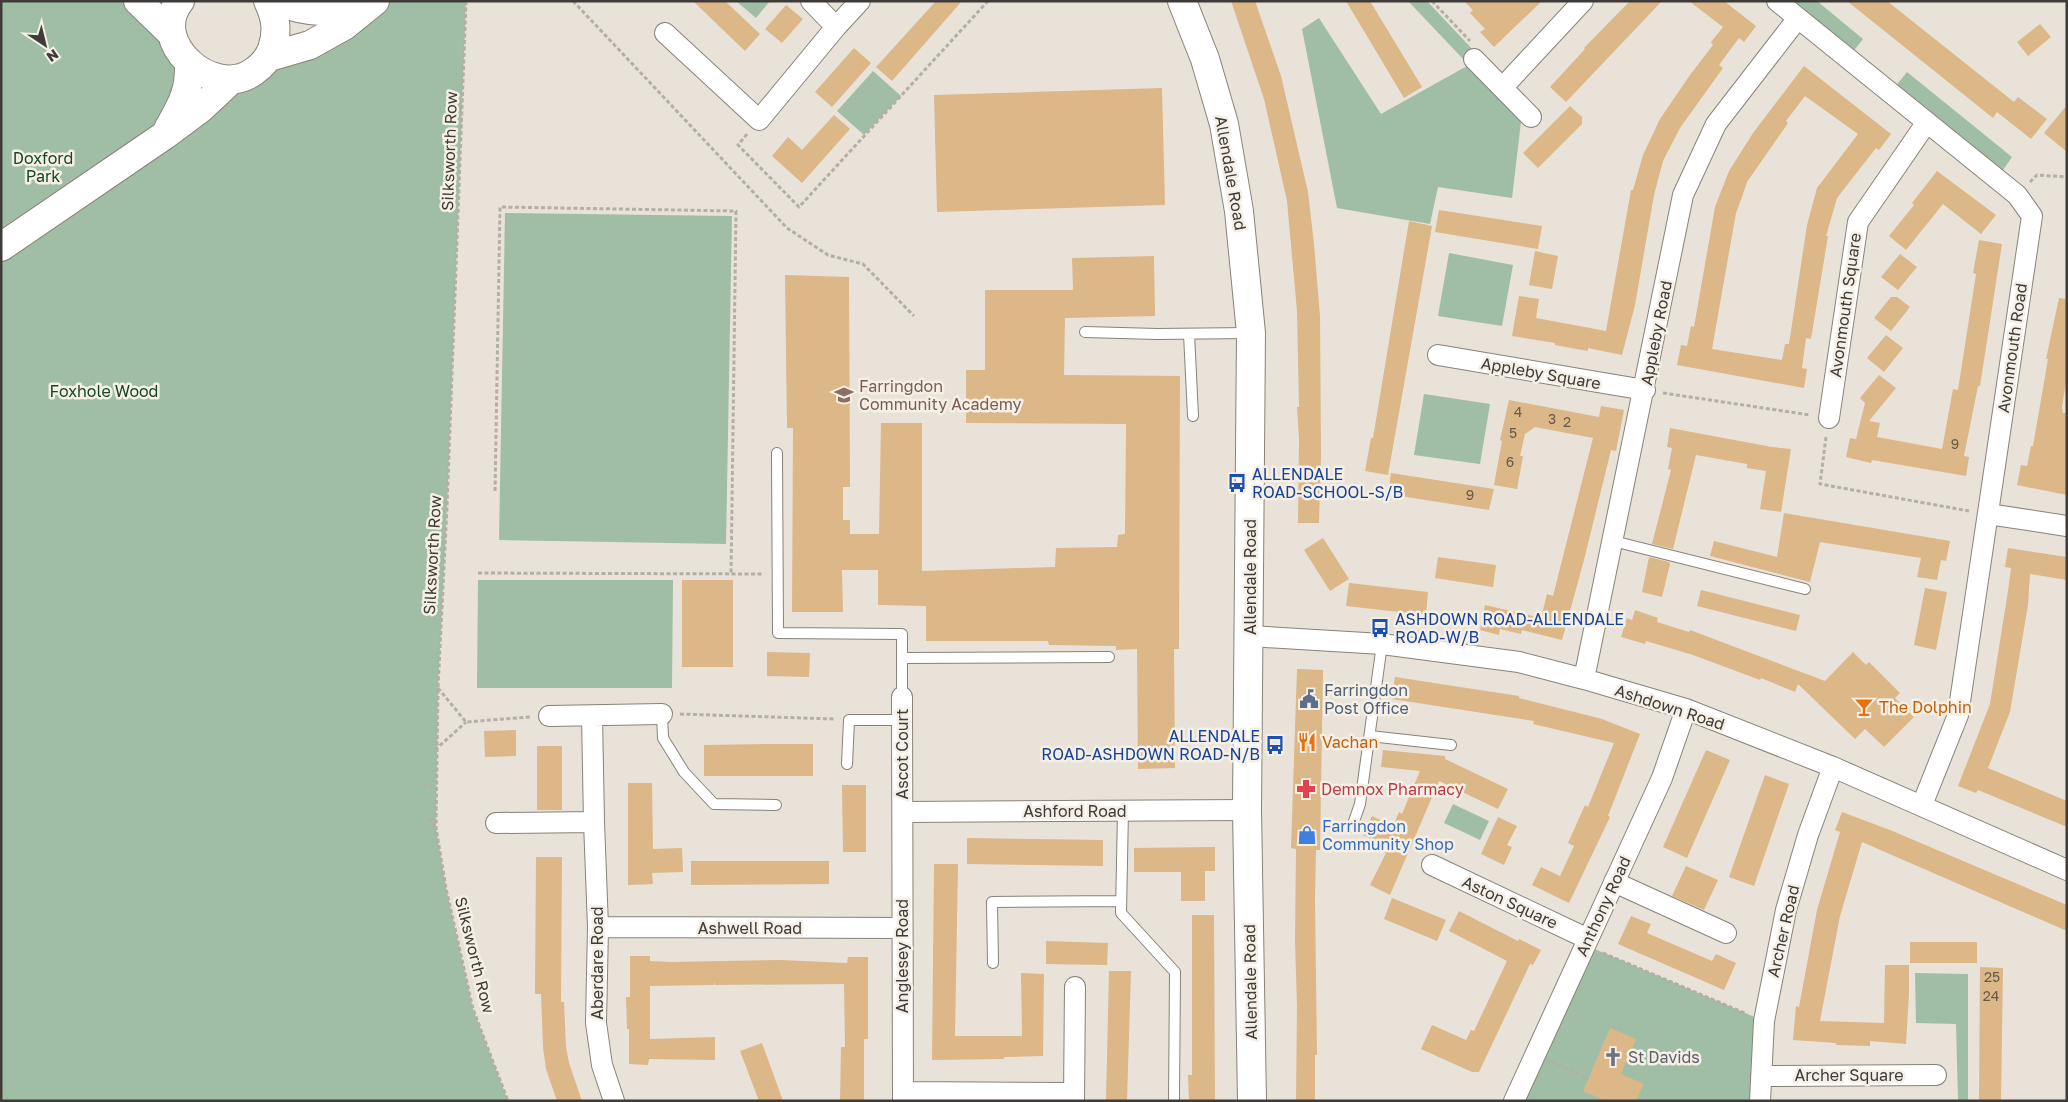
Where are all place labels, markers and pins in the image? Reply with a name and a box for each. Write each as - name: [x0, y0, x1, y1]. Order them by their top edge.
- place label: Farringdon Community Academy: [859, 376, 1022, 414]
- school or university icon: Farringdon Community Academy: [833, 384, 855, 406]
- place label: ALLENDALE ROAD-SCHOOL-S/B: [1252, 464, 1403, 502]
- bus stop icon: ALLENDALE ROAD-SCHOOL-S/B: [1226, 472, 1248, 494]
- place label: ASHDOWN ROAD-ALLENDALE ROAD-W/B: [1395, 609, 1624, 647]
- bus stop icon: ASHDOWN ROAD-ALLENDALE ROAD-W/B: [1369, 617, 1391, 639]
- place label: Farringdon Post Office: [1324, 680, 1409, 718]
- public building icon: Farringdon Post Office: [1298, 688, 1320, 710]
- bar icon: The Dolphin: [1853, 696, 1875, 718]
- place label: The Dolphin: [1879, 697, 1972, 717]
- place label: ALLENDALE ROAD-ASHDOWN ROAD-N/B: [1041, 726, 1260, 764]
- restaurant icon: Vachan: [1296, 731, 1318, 753]
- place label: Vachan: [1322, 732, 1378, 752]
- bus stop icon: ALLENDALE ROAD-ASHDOWN ROAD-N/B: [1264, 734, 1286, 756]
- pharmacy icon: Demnox Pharmacy: [1295, 778, 1317, 800]
- place label: Demnox Pharmacy: [1321, 779, 1464, 799]
- place label: Farringdon Community Shop: [1322, 816, 1454, 854]
- shop icon: Farringdon Community Shop: [1296, 824, 1318, 846]
- church icon: St Davids: [1602, 1046, 1624, 1068]
- place label: St Davids: [1628, 1047, 1700, 1067]

